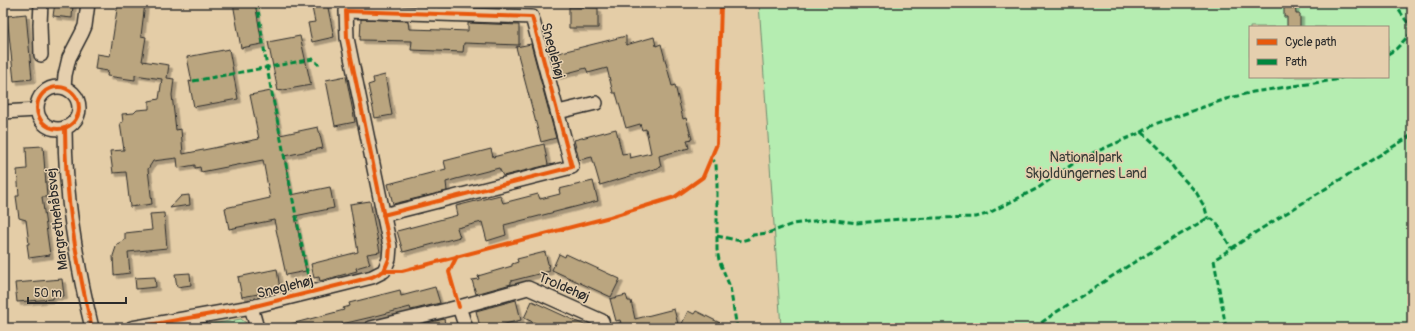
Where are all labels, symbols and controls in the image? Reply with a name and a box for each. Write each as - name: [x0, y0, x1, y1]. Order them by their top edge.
- street label: Sneglehøj: [537, 21, 569, 81]
- legend: [1249, 26, 1389, 78]
- text: Cycle path: [1285, 35, 1337, 50]
- text: Path: [1285, 55, 1307, 70]
- park label: Nationalpark Skjoldungernes Land: [1025, 149, 1147, 182]
- street label: Margrethehåbsvej: [42, 167, 72, 271]
- street label: Troldehøj: [536, 269, 592, 305]
- street label: Sneglehøj: [255, 272, 315, 302]
- scale bar: [28, 279, 126, 305]
- text: 50 m: [34, 286, 62, 301]

